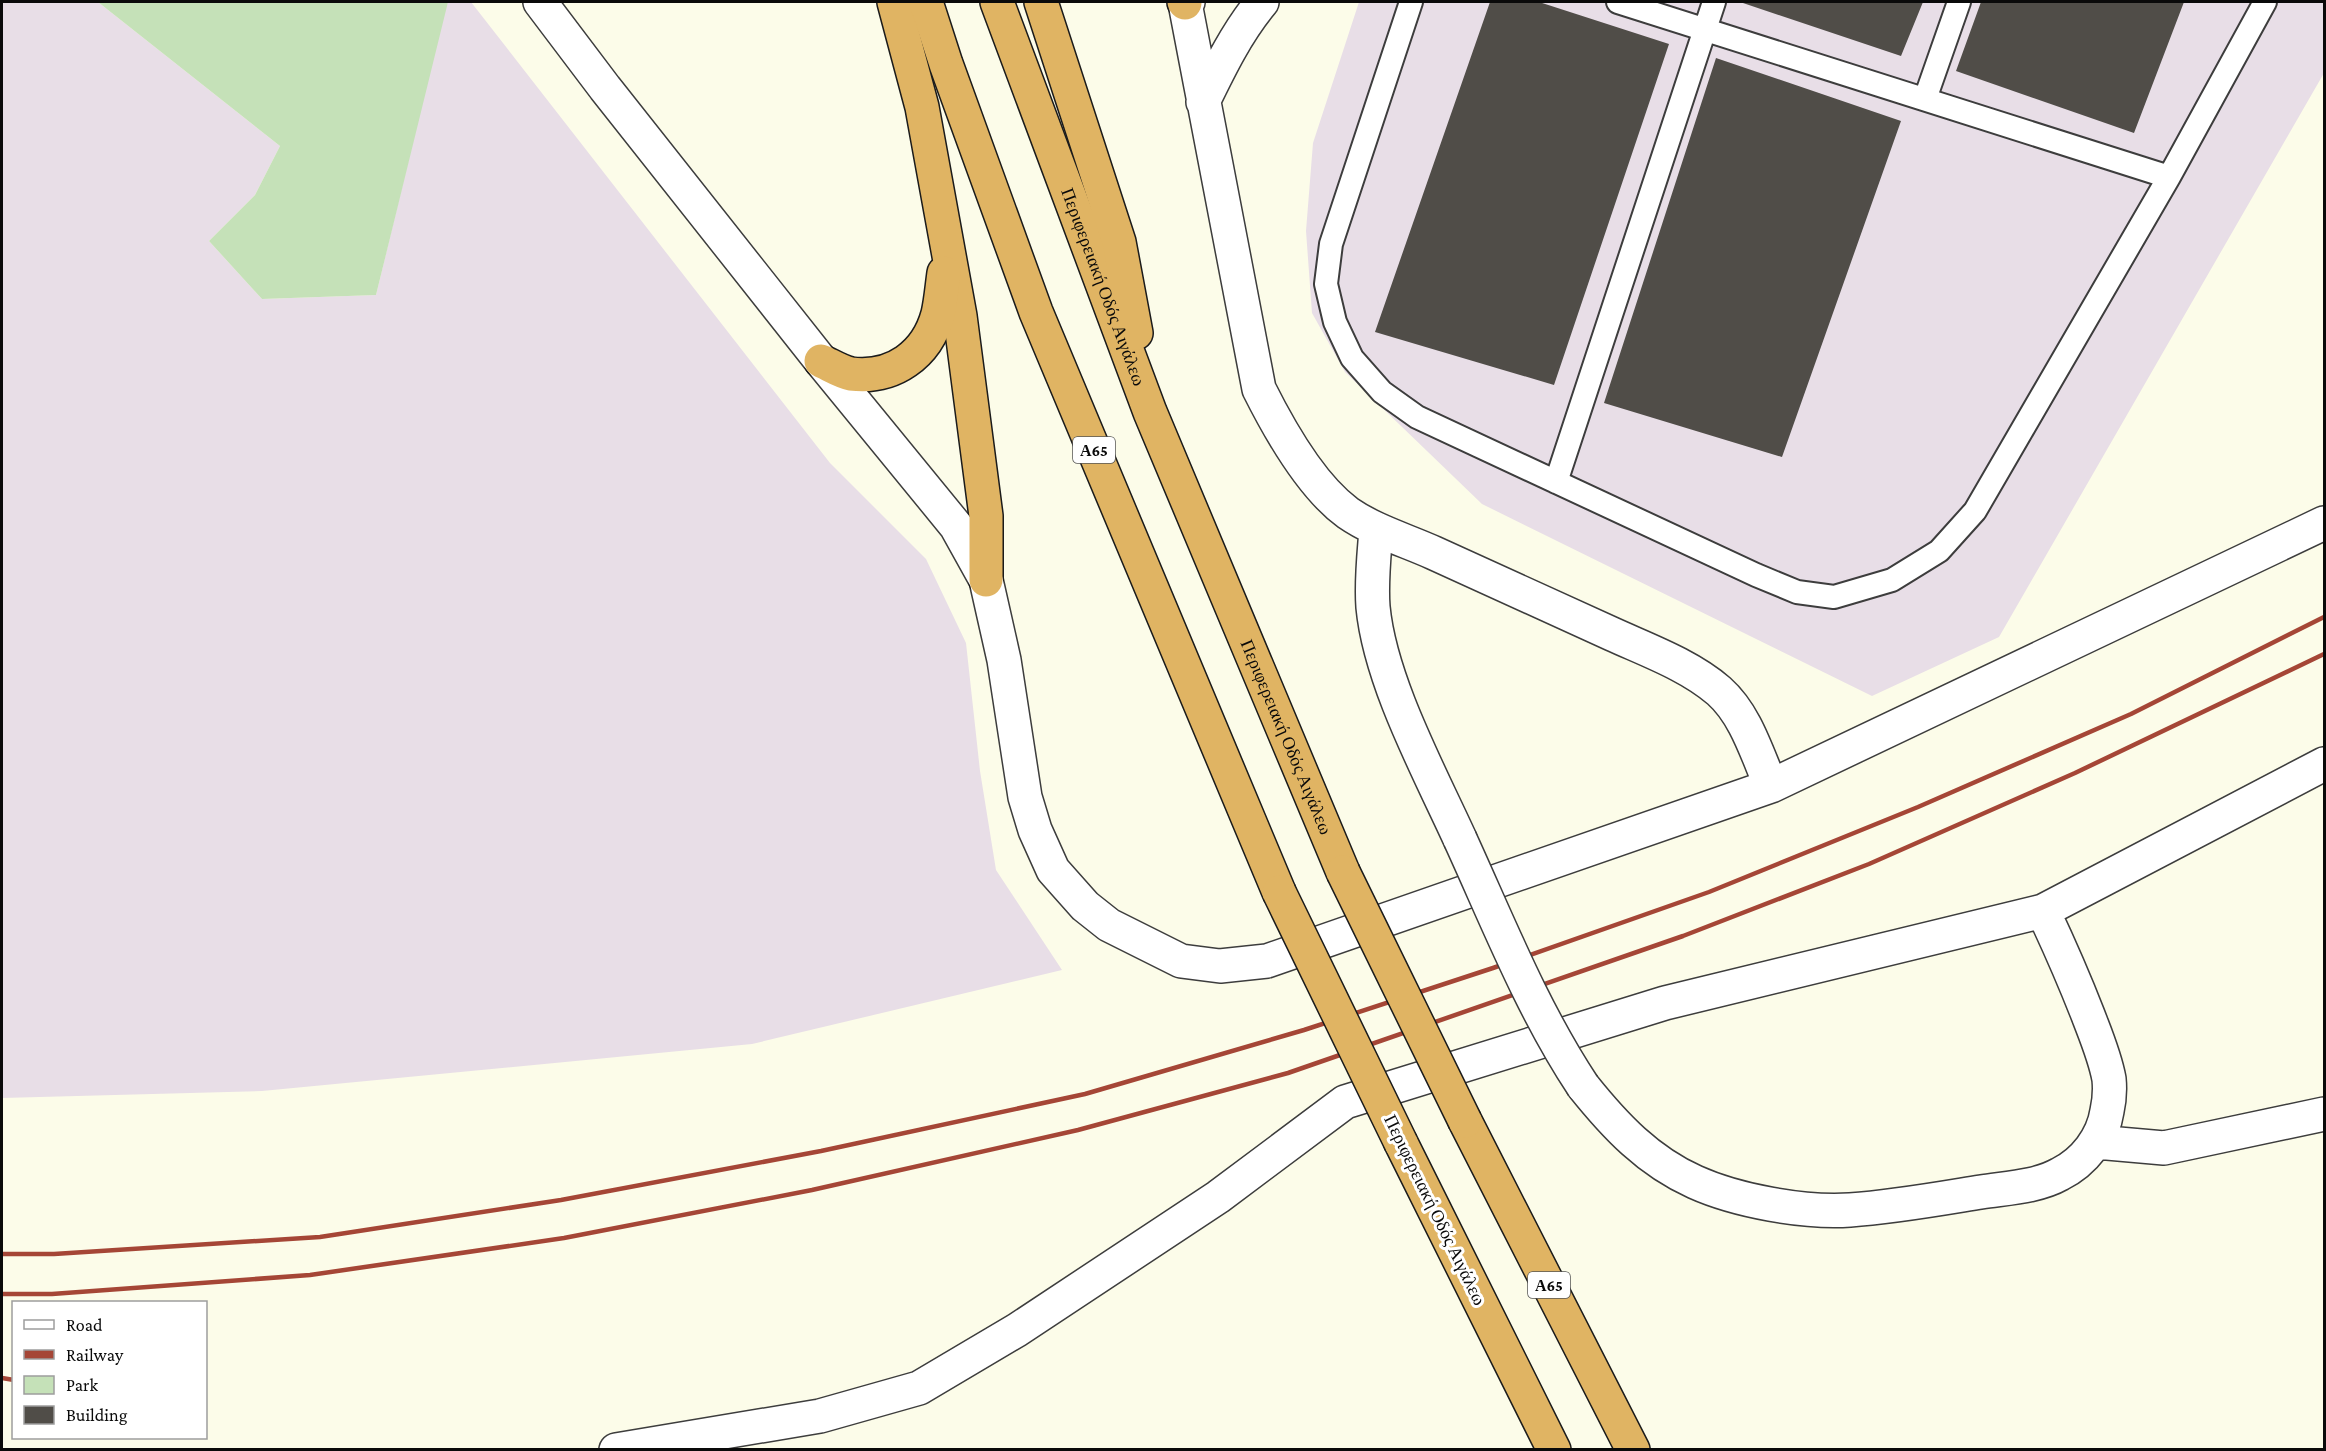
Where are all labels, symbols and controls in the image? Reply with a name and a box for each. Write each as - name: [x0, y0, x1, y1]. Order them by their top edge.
- street label: Περιφερειακή Οδός Αιγάλεω: [1057, 185, 1149, 389]
- road number: Α65: [1073, 437, 1115, 463]
- street label: Περιφερειακή Οδός Αιγάλεω: [1237, 637, 1336, 838]
- street label: Περιφερειακή Οδός Αιγάλεω: [1380, 1112, 1490, 1309]
- road number: Α65: [1528, 1272, 1570, 1298]
- legend: [12, 1301, 207, 1439]
- text: Road: [66, 1315, 103, 1335]
- text: Railway: [66, 1345, 124, 1365]
- text: Park: [66, 1375, 98, 1395]
- text: Building: [66, 1405, 128, 1425]

